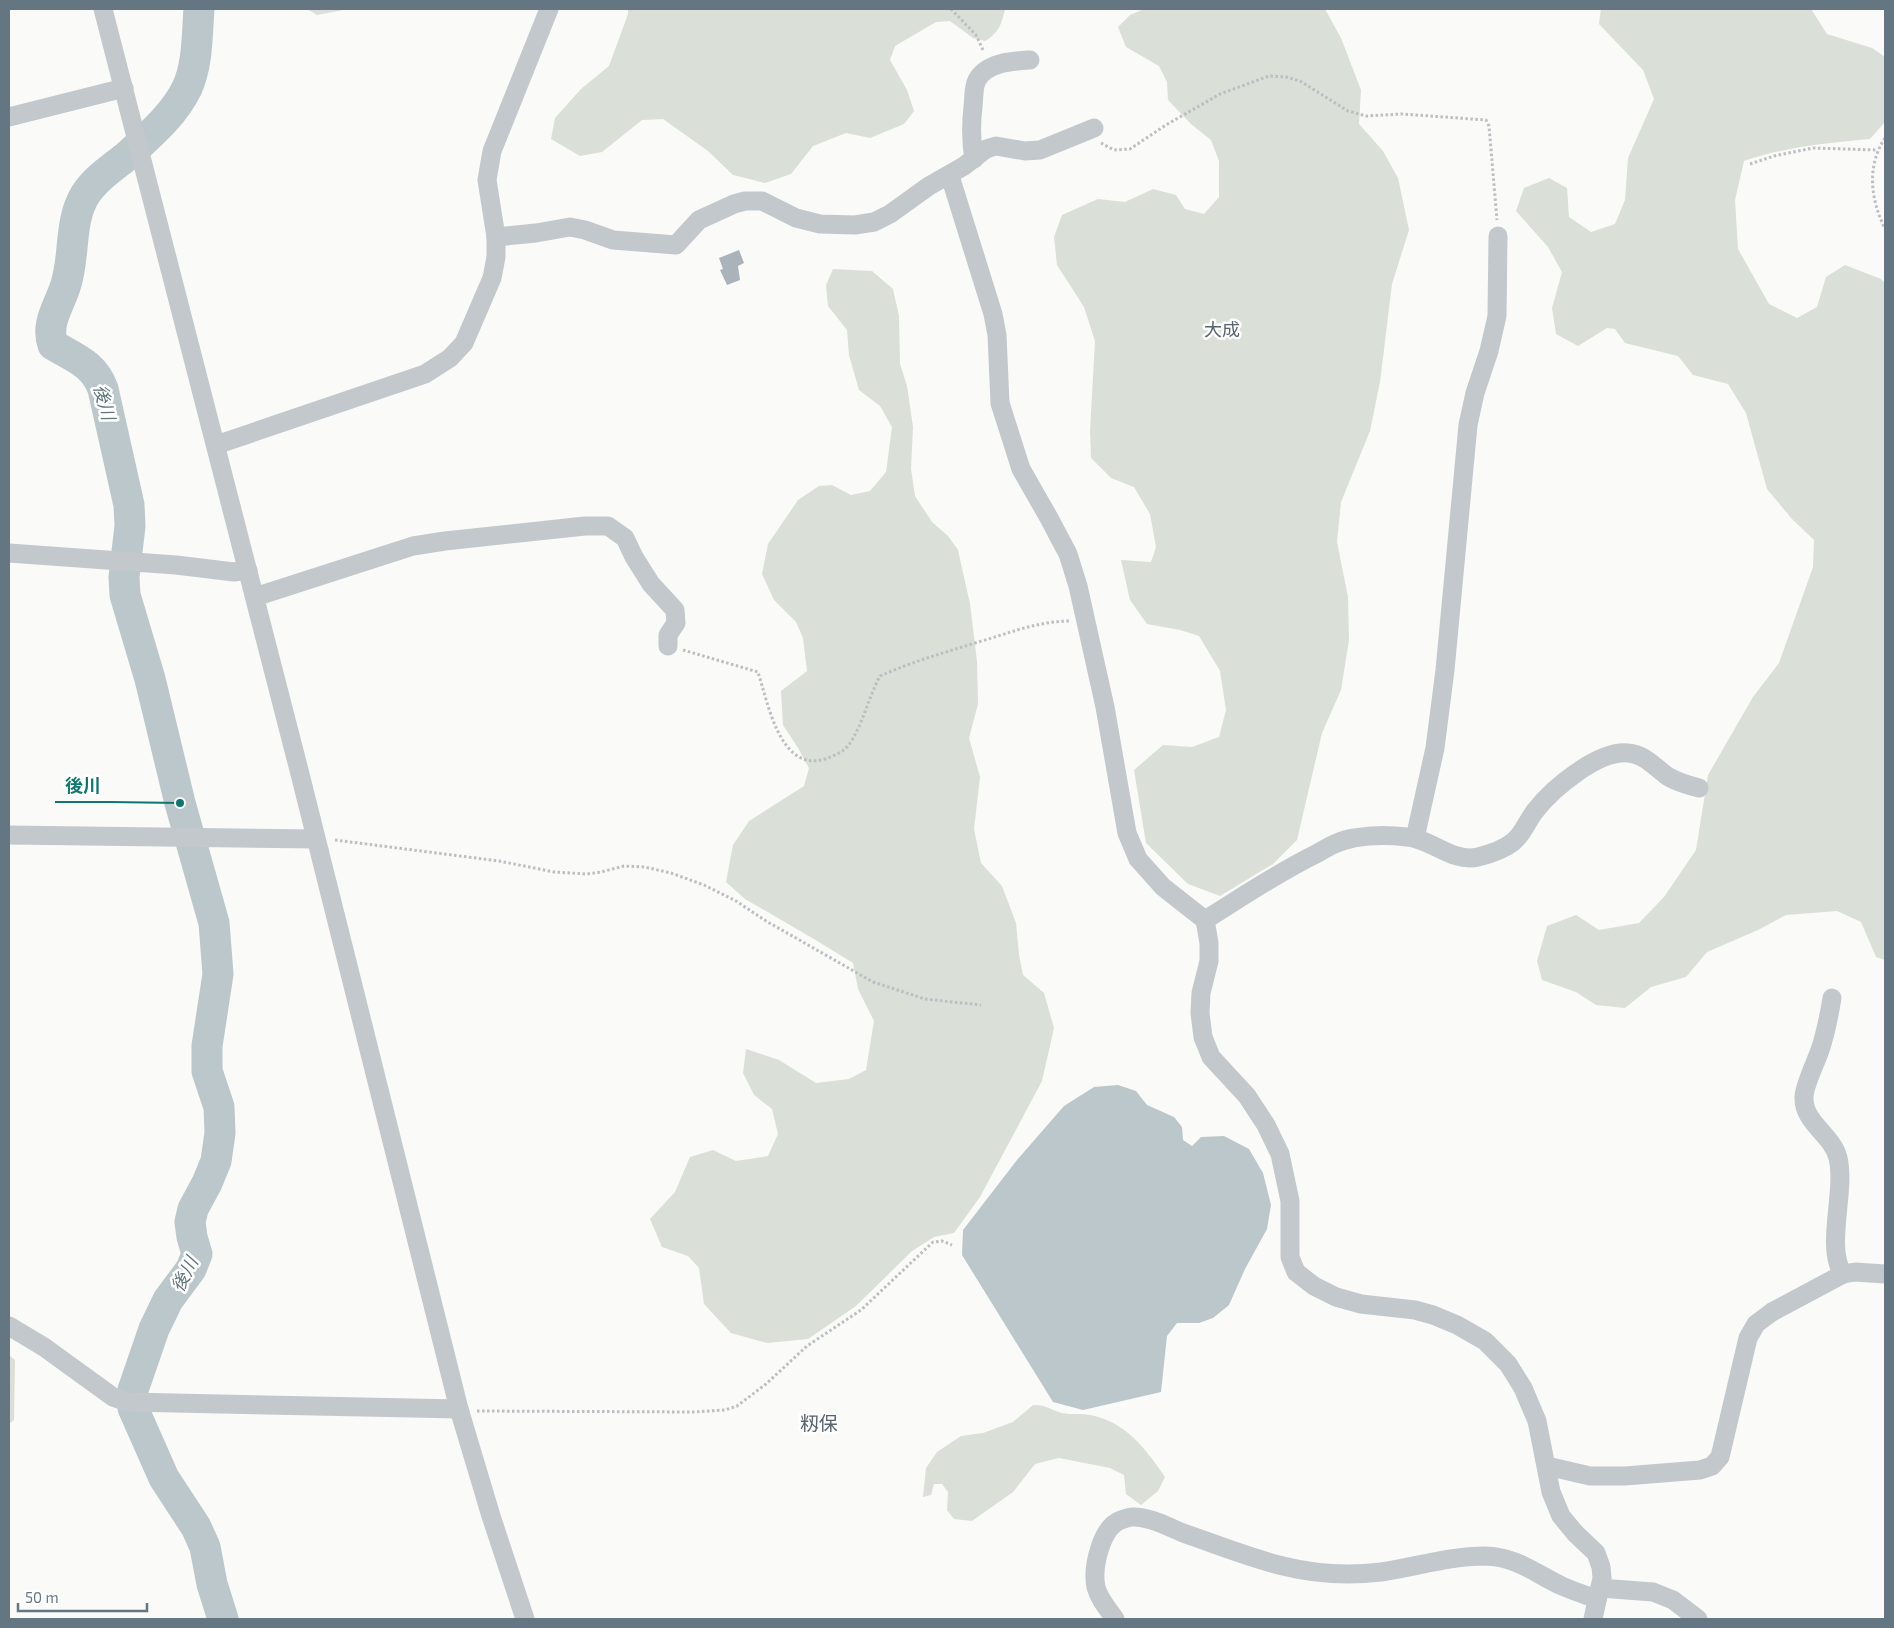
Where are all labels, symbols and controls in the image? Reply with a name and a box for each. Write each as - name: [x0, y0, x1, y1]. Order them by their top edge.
- district label: 大成: [1204, 318, 1240, 340]
- water label: 後川: [90, 382, 121, 424]
- callout: 後川: [55, 769, 111, 802]
- text: 後川: [65, 774, 101, 796]
- water label: 後川: [166, 1251, 203, 1295]
- district label: 籾保: [800, 1411, 838, 1434]
- scale bar: [18, 1580, 146, 1612]
- text: 50 m: [25, 1588, 59, 1606]

